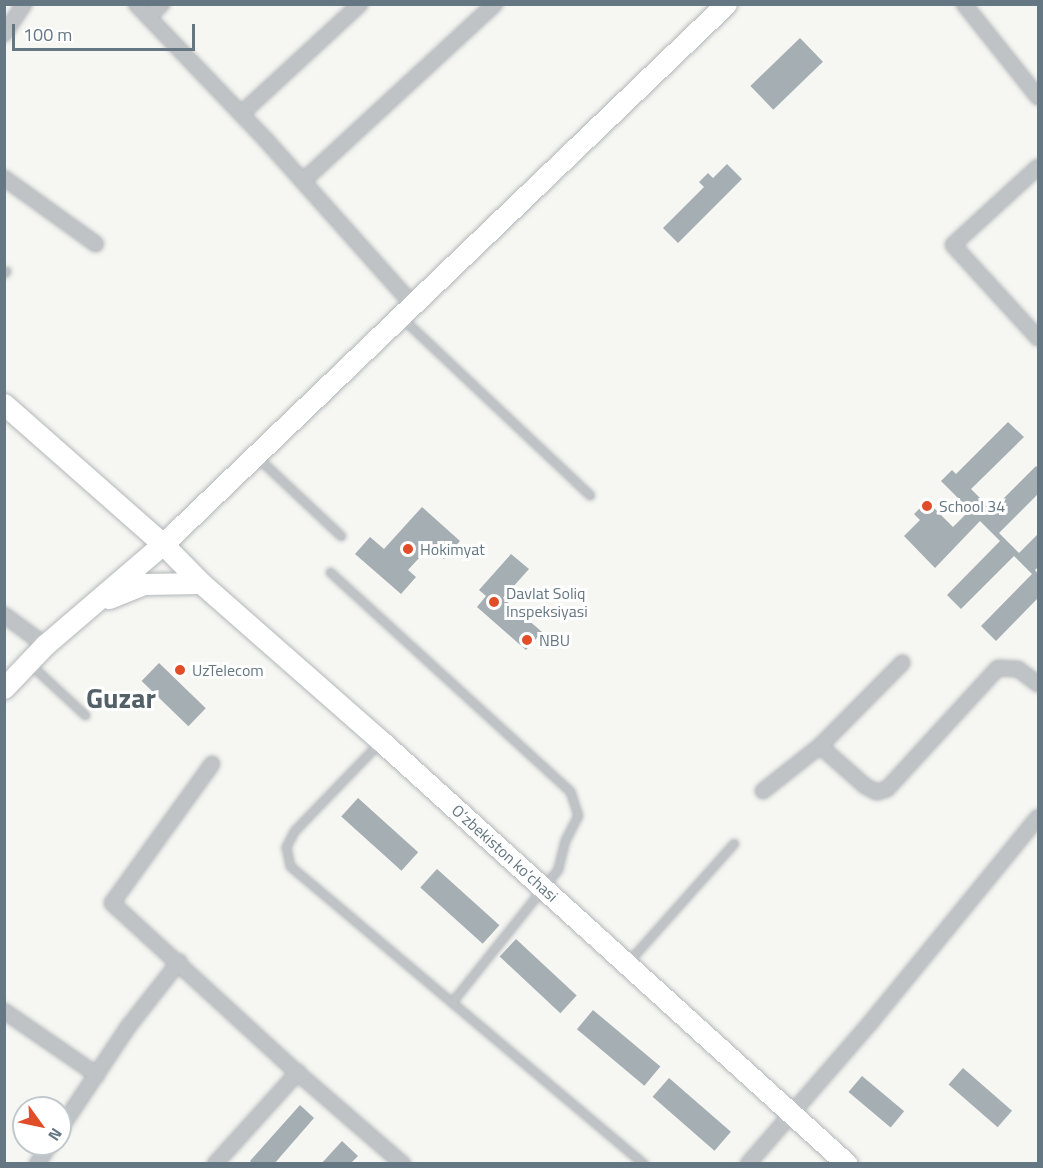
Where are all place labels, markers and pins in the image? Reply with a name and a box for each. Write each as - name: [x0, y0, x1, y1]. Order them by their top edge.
- place label: School 34: [939, 496, 1005, 516]
- marker: School 34: [920, 499, 934, 513]
- place label: Hokimyat: [420, 539, 485, 559]
- marker: Hokimyat: [401, 542, 415, 556]
- place label: Davlat Soliq Inspeksiyasi: [506, 583, 588, 621]
- marker: Davlat Soliq Inspeksiyasi: [487, 595, 501, 609]
- place label: NBU: [539, 630, 570, 650]
- marker: NBU: [520, 633, 534, 647]
- place label: UzTelecom: [192, 660, 264, 680]
- marker: UzTelecom: [173, 663, 187, 677]

